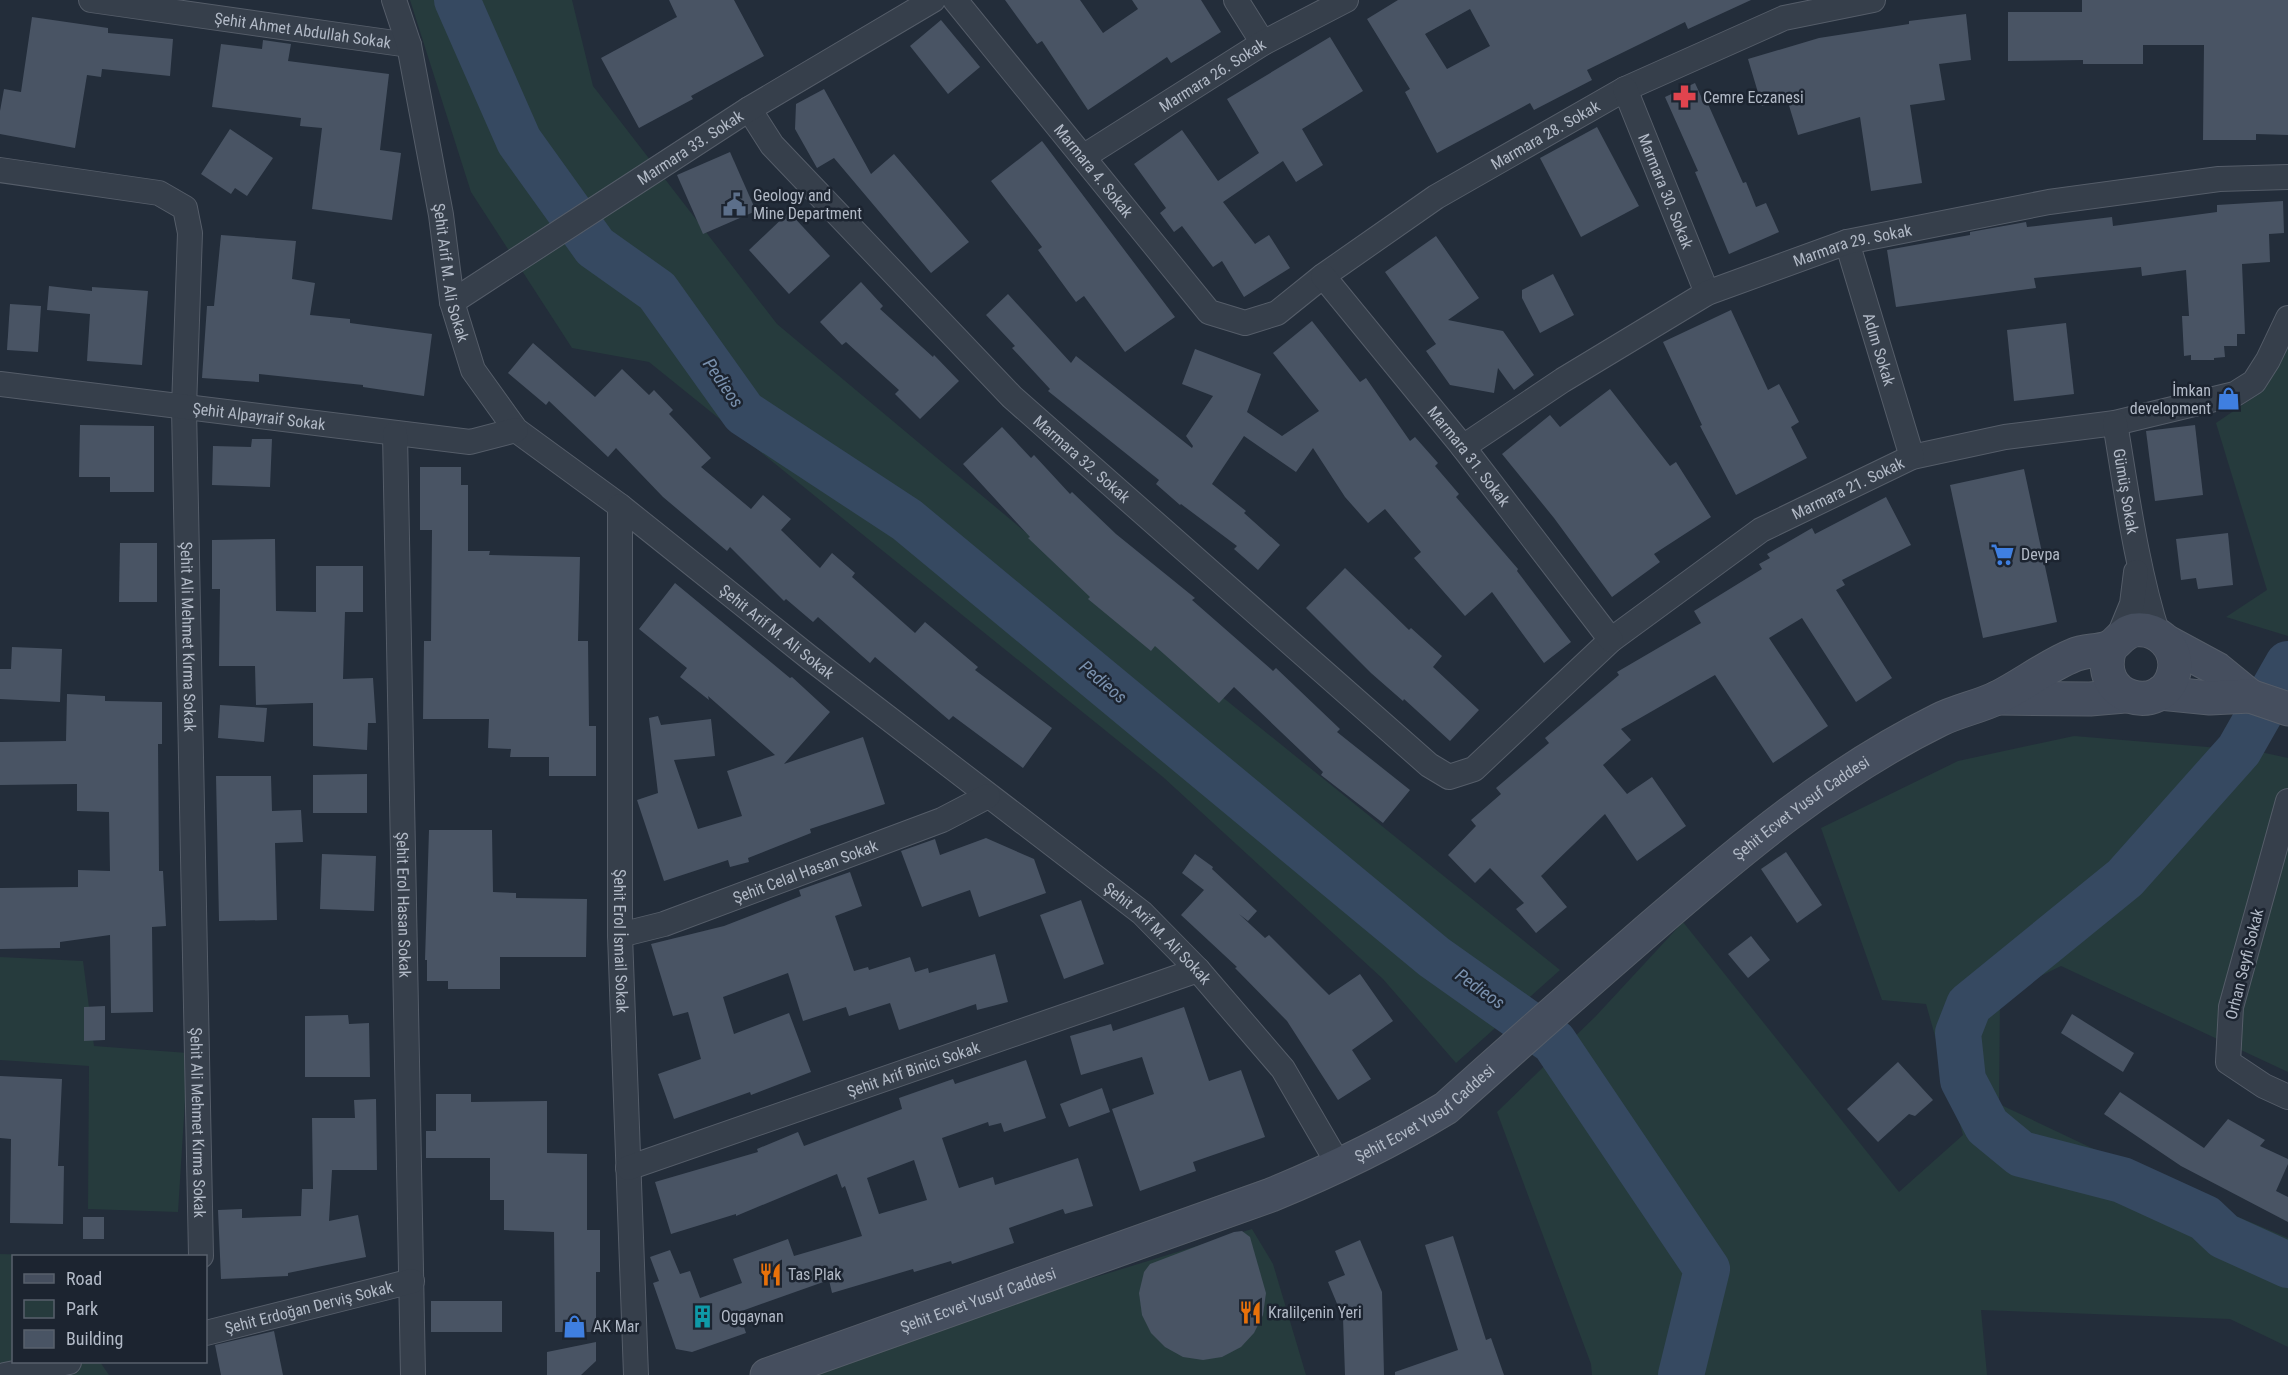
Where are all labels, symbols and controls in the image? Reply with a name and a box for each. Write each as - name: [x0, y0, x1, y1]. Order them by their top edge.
- street label: Şehit Ahmet Abdullah Sokak: [213, 9, 393, 52]
- street label: Marmara 26. Sokak: [1156, 34, 1270, 116]
- pharmacy icon: Cemre Eczanesi: [1672, 84, 1698, 110]
- place label: Cemre Eczanesi: [1703, 88, 1804, 107]
- street label: Marmara 28. Sokak: [1487, 96, 1604, 174]
- street label: Marmara 33. Sokak: [634, 106, 748, 189]
- street label: Marmara 4. Sokak: [1050, 121, 1138, 222]
- street label: Marmara 30. Sokak: [1634, 131, 1697, 252]
- place label: Geology and Mine Department: [753, 186, 862, 223]
- public building icon: Geology and Mine Department: [722, 191, 748, 217]
- street label: Şehit Arif M. Ali Sokak: [429, 202, 473, 345]
- street label: Marmara 29. Sokak: [1791, 220, 1914, 271]
- street label: Adım Sokak: [1859, 311, 1899, 389]
- water label: Pedieos: [699, 354, 748, 411]
- place label: İmkan development: [2130, 381, 2211, 418]
- shop icon: İmkan development: [2216, 386, 2242, 412]
- street label: Şehit Alpayraif Sokak: [191, 399, 327, 434]
- street label: Marmara 31. Sokak: [1423, 402, 1515, 511]
- street label: Marmara 32. Sokak: [1029, 411, 1134, 507]
- street label: Gümüş Sokak: [2109, 447, 2142, 536]
- street label: Marmara 21. Sokak: [1789, 453, 1908, 524]
- street label: Şehit Ali Mehmet Kırma Sokak: [177, 541, 200, 733]
- supermarket icon: Devpa: [1990, 541, 2016, 567]
- place label: Devpa: [2021, 545, 2060, 564]
- street label: Şehit Arif M. Ali Sokak: [716, 581, 838, 684]
- water label: Pedieos: [1075, 656, 1131, 707]
- street label: Şehit Ecvet Yusuf Caddesi: [1729, 752, 1873, 864]
- street label: Şehit Erol Hasan Sokak: [393, 832, 414, 979]
- street label: Şehit Celal Hasan Sokak: [730, 836, 881, 907]
- street label: Şehit Erol İsmail Sokak: [610, 869, 632, 1014]
- street label: Şehit Arif M. Ali Sokak: [1100, 878, 1216, 989]
- street label: Orhan Seyfi Sokak: [2222, 906, 2268, 1022]
- water label: Pedieos: [1452, 964, 1509, 1013]
- street label: Şehit Ali Mehmet Kırma Sokak: [186, 1027, 209, 1219]
- street label: Şehit Arif Binici Sokak: [845, 1037, 983, 1101]
- street label: Şehit Ecvet Yusuf Caddesi: [1352, 1061, 1498, 1166]
- legend: [12, 1255, 207, 1363]
- restaurant icon: Tas Plak: [757, 1261, 783, 1287]
- street label: Şehit Ecvet Yusuf Caddesi: [898, 1264, 1059, 1337]
- place label: Tas Plak: [788, 1265, 842, 1284]
- text: Road: [66, 1268, 102, 1289]
- street label: Şehit Erdoğan Derviş Sokak: [223, 1277, 396, 1338]
- text: Park: [66, 1298, 98, 1319]
- restaurant icon: Kralilçenin Yeri: [1237, 1299, 1263, 1325]
- building icon: Oggaynan: [690, 1303, 716, 1329]
- place label: Kralilçenin Yeri: [1268, 1303, 1362, 1322]
- place label: Oggaynan: [721, 1307, 784, 1326]
- shop icon: AK Mar: [562, 1313, 588, 1339]
- place label: AK Mar: [593, 1317, 639, 1336]
- text: Building: [66, 1328, 123, 1349]

